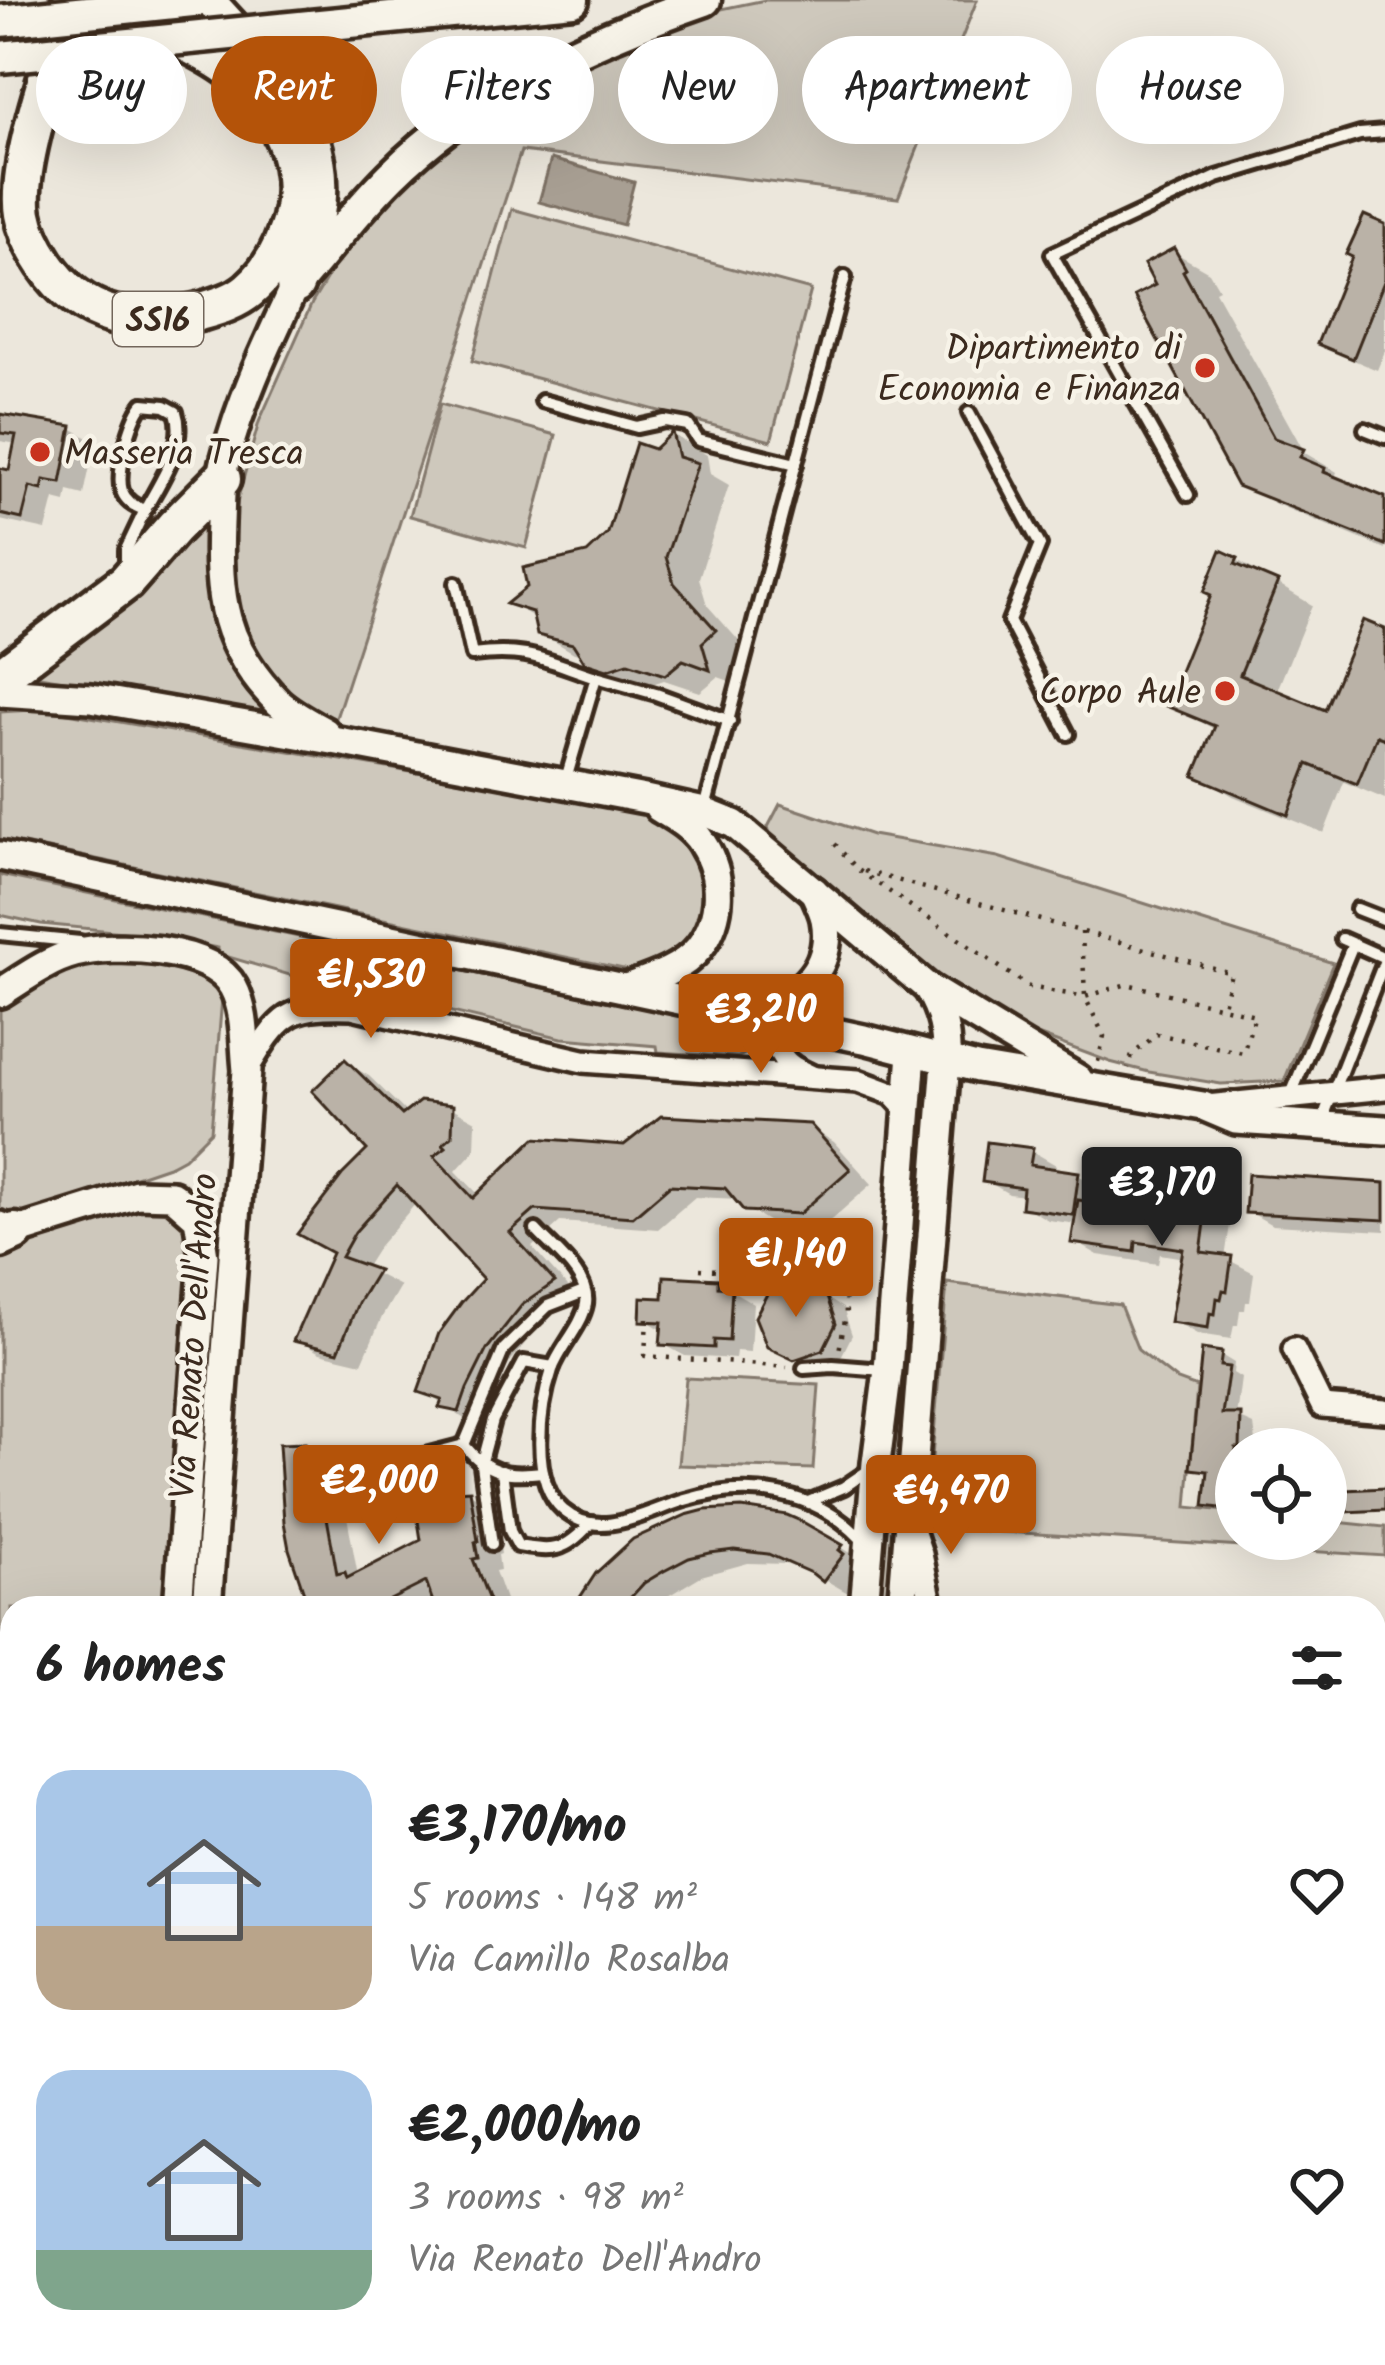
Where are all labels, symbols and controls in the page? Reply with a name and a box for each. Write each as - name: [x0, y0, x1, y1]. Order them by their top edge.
- chip: Buy: [36, 36, 187, 144]
- chip: Rent: [211, 36, 377, 144]
- chip: Filters: [401, 36, 594, 144]
- chip: New: [618, 36, 778, 144]
- chip: Apartment: [802, 36, 1072, 144]
- chip: House: [1096, 36, 1284, 144]
- road number: SS16: [113, 292, 203, 346]
- place label: Dipartimento di Economia e Finanza: [878, 322, 1182, 420]
- marker: Dipartimento di Economia e Finanza: [1192, 355, 1218, 381]
- place label: Masseria Tresca: [64, 427, 304, 484]
- marker: Masseria Tresca: [27, 439, 53, 465]
- place label: Corpo Aule: [1039, 666, 1201, 723]
- marker: Corpo Aule: [1212, 678, 1238, 704]
- pin: €1,530: [273, 939, 469, 1041]
- text: €1,530: [317, 947, 425, 1009]
- pin: €3,210: [663, 974, 859, 1076]
- text: €3,210: [706, 982, 816, 1044]
- pin: €3,170: [1064, 1147, 1260, 1249]
- text: €3,170: [1109, 1155, 1215, 1217]
- street label: Via Renato Dell'Andro: [156, 1171, 235, 1501]
- pin: €1,140: [698, 1218, 894, 1320]
- text: €1,140: [746, 1226, 846, 1288]
- map controls: [1215, 1428, 1347, 1560]
- button: locate: [1215, 1428, 1347, 1560]
- pin: €2,000: [281, 1445, 477, 1547]
- text: €2,000: [320, 1453, 438, 1515]
- pin: €4,470: [853, 1455, 1049, 1557]
- text: €4,470: [893, 1463, 1009, 1525]
- text: 6 homes: [36, 1628, 226, 1709]
- icon: filters: [1284, 1635, 1350, 1701]
- text: €3,170/mo: [408, 1788, 627, 1869]
- icon: home: [132, 1818, 276, 1962]
- icon: heart: [1284, 1857, 1350, 1923]
- text: 5 rooms · 148 m²: [408, 1869, 697, 1931]
- text: Via Camillo Rosalba: [408, 1931, 730, 1993]
- text: €2,000/mo: [408, 2088, 641, 2169]
- icon: home: [132, 2118, 276, 2262]
- icon: heart: [1284, 2157, 1350, 2223]
- text: 3 rooms · 98 m²: [408, 2169, 684, 2231]
- text: Via Renato Dell'Andro: [408, 2231, 762, 2293]

